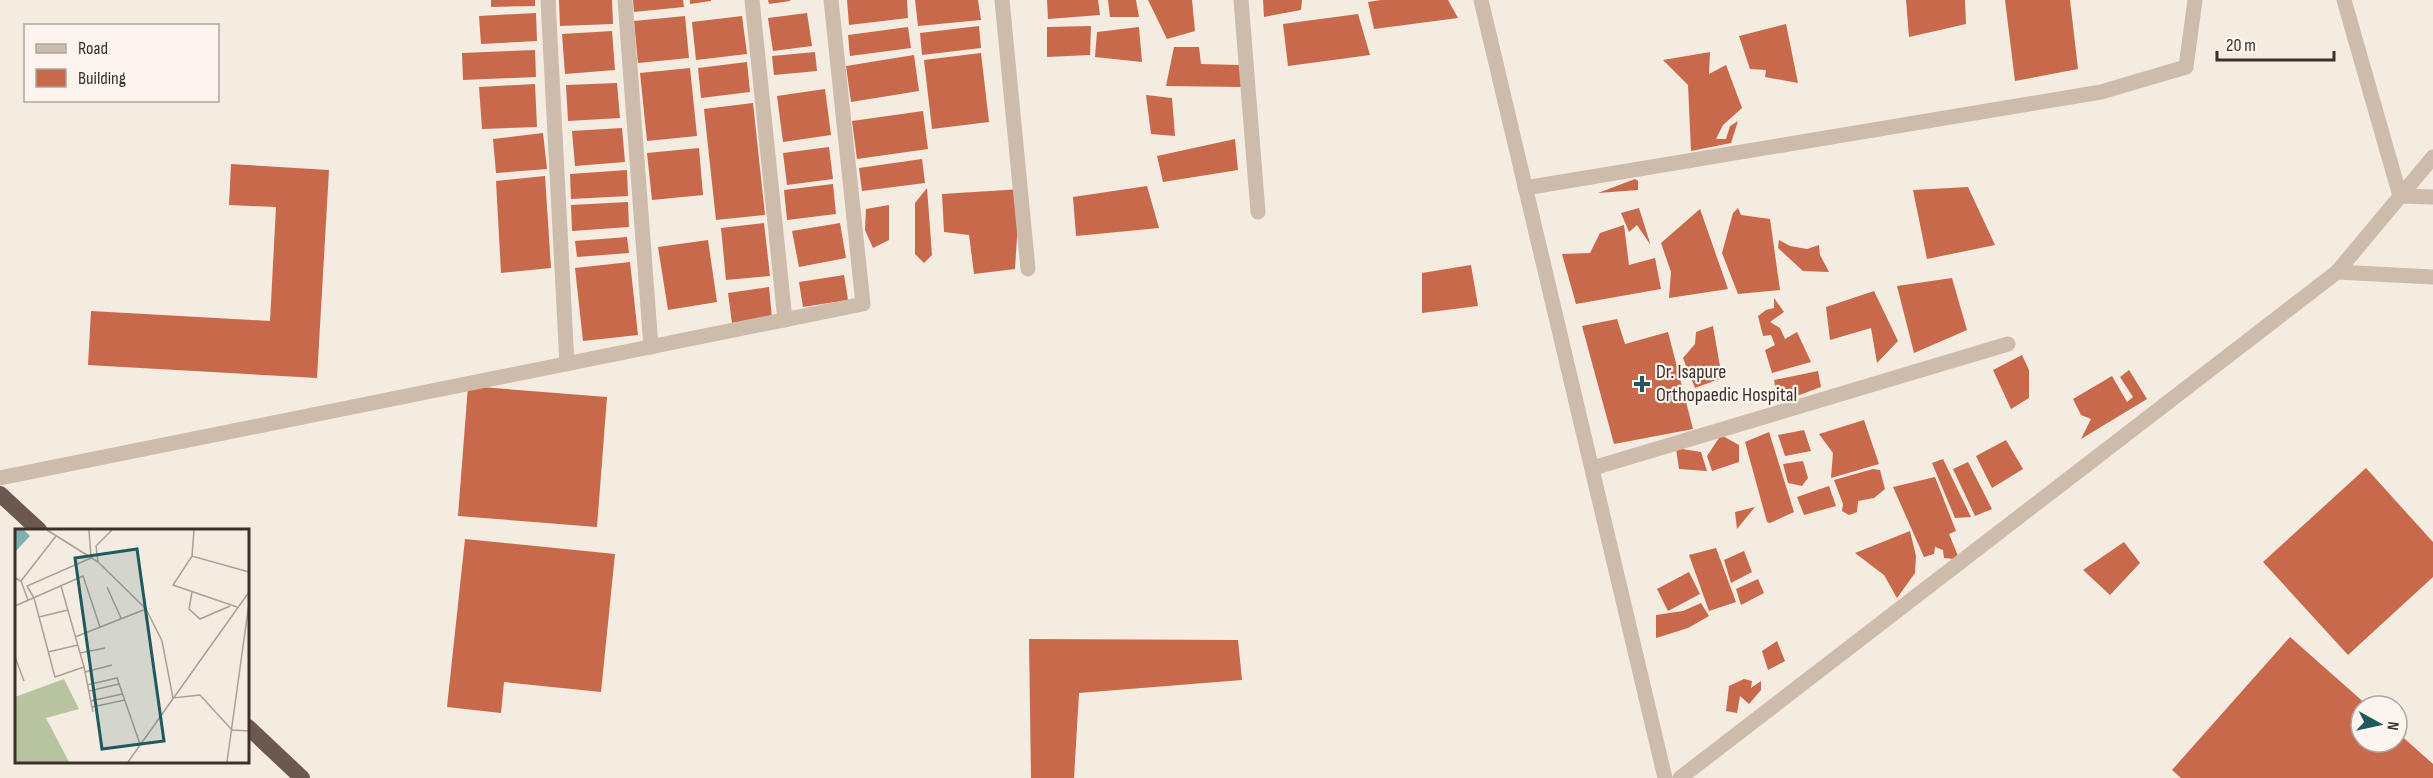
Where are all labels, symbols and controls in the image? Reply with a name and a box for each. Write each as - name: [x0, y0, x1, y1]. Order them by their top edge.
- legend: [24, 24, 219, 102]
- scale bar: [2217, 24, 2334, 62]
- text: 20 m: [2226, 35, 2256, 56]
- text: Road: [78, 38, 108, 59]
- text: Building: [78, 68, 126, 89]
- place label: Dr. Isapure Orthopaedic Hospital: [1656, 360, 1797, 407]
- marker: Dr. Isapure Orthopaedic Hospital: [1633, 375, 1651, 393]
- inset map: [15, 529, 249, 763]
- north arrow: [2349, 694, 2409, 754]
- text: N: [2382, 720, 2402, 731]

